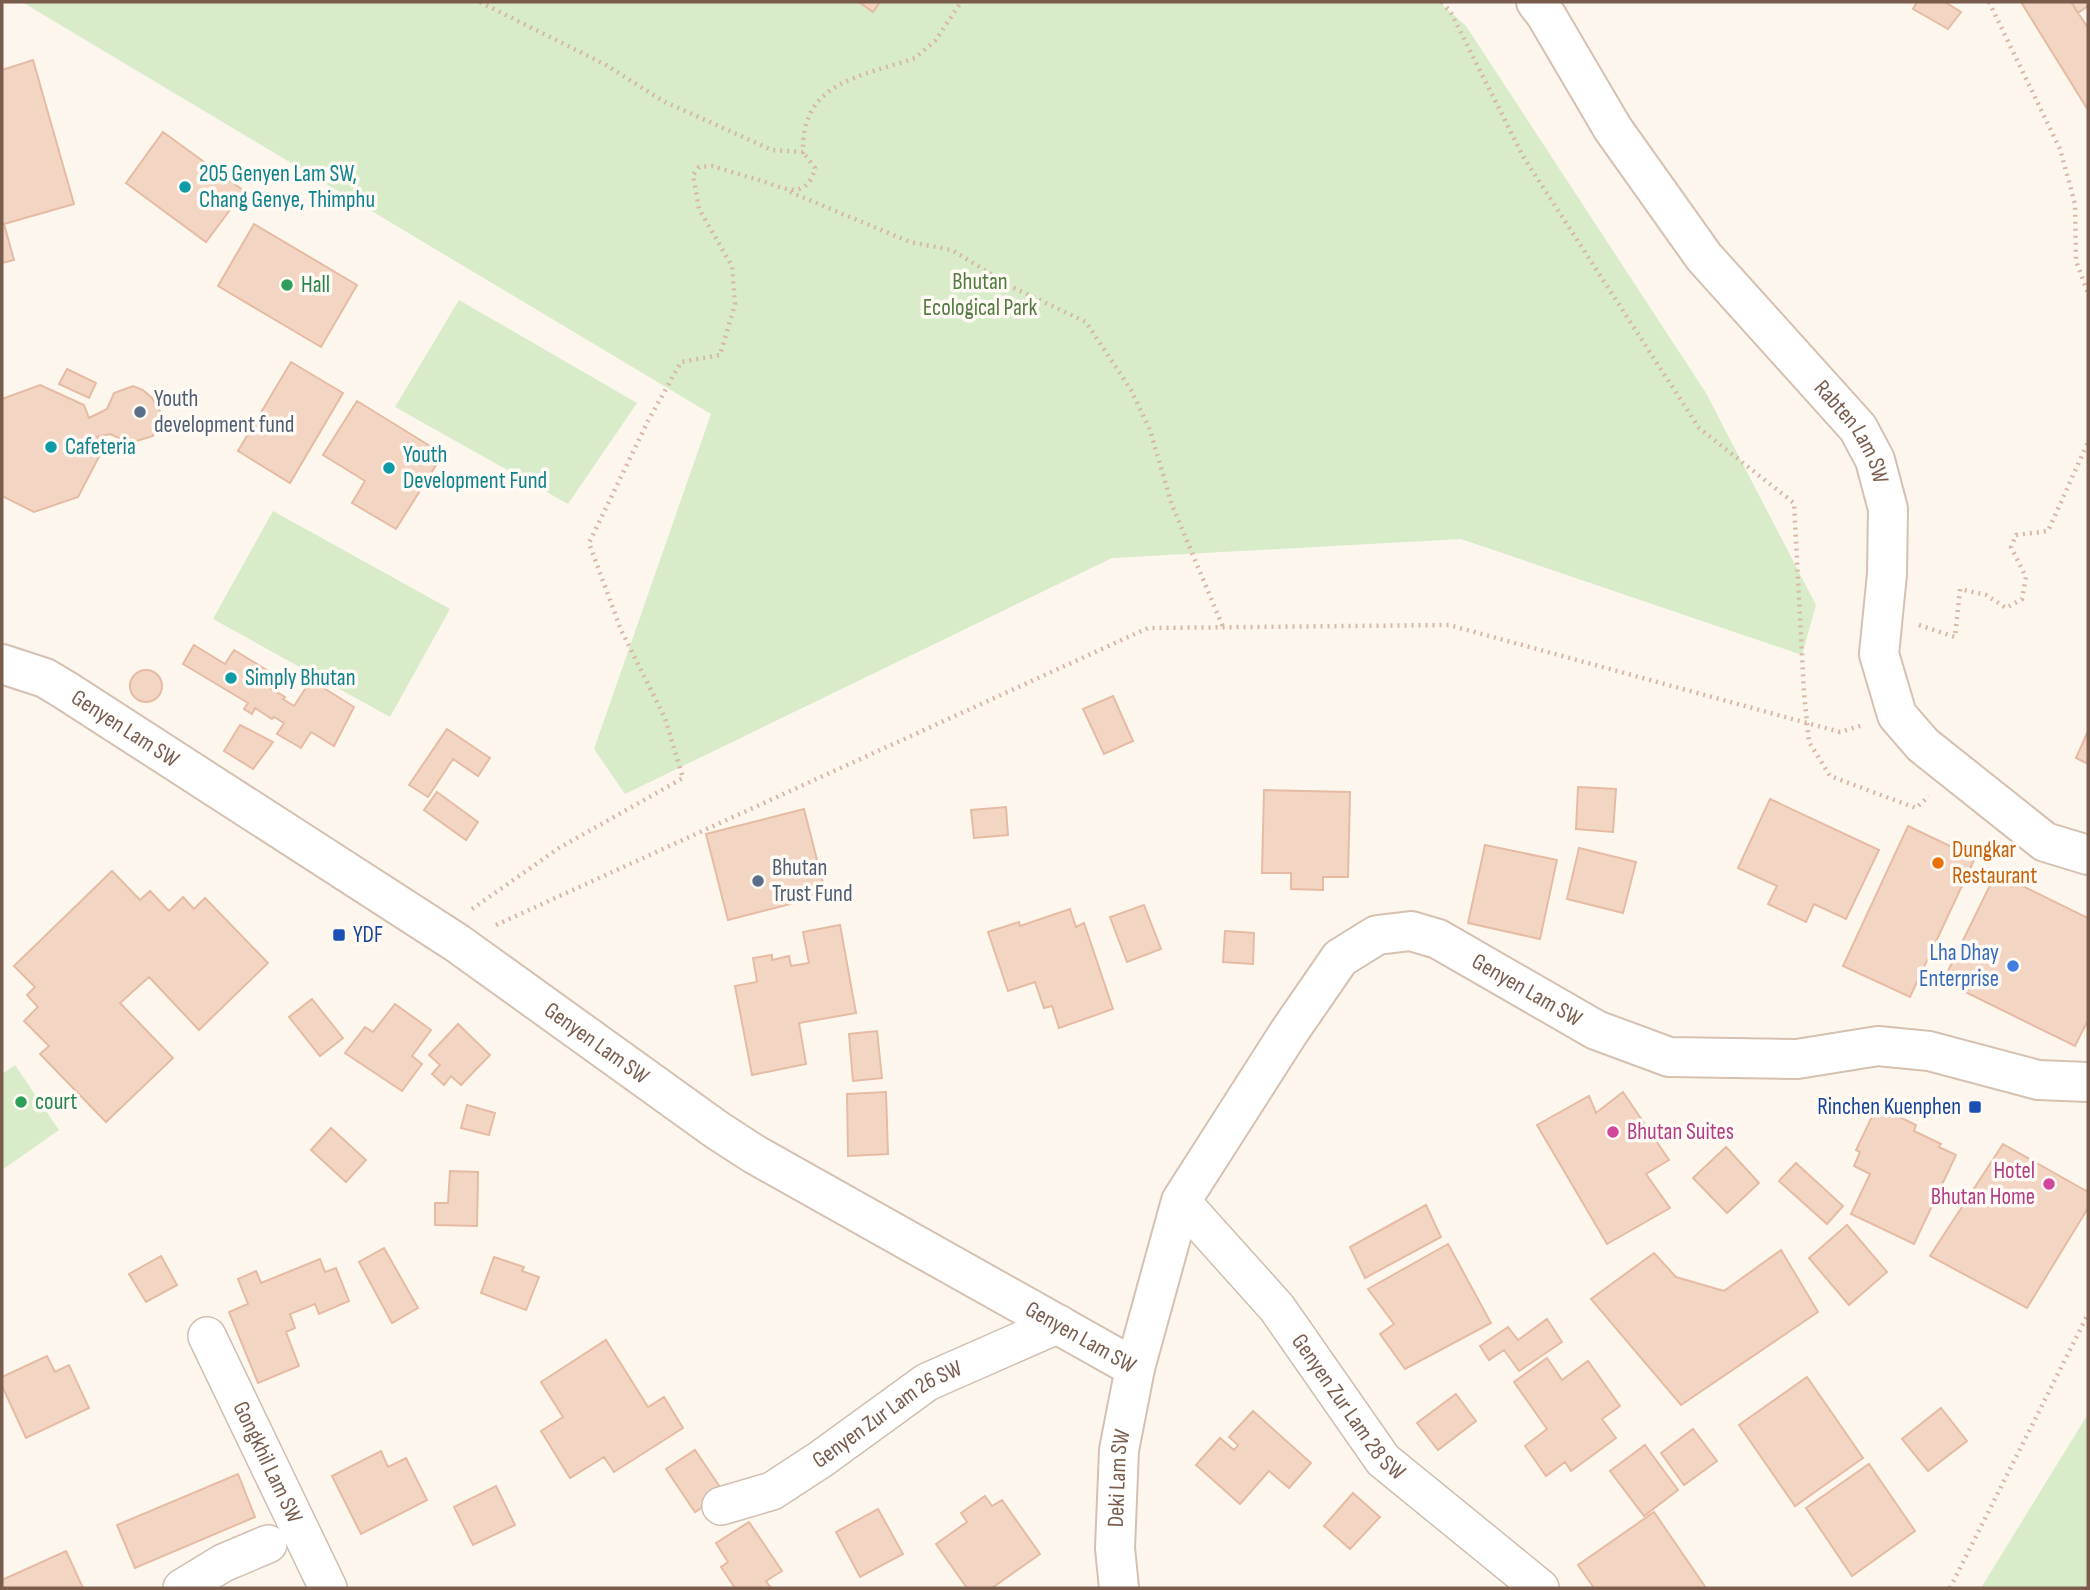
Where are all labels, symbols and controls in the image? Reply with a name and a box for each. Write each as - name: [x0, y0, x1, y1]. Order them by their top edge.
- place label: 205 Genyen Lam SW, Chang Genye, Thimphu: [199, 160, 375, 214]
- marker: 205 Genyen Lam SW, Chang Genye, Thimphu: [177, 179, 193, 195]
- park label: Bhutan Ecological Park: [923, 268, 1037, 322]
- place label: Hall: [301, 271, 330, 299]
- marker: Hall: [279, 277, 295, 293]
- street label: Rabten Lam SW: [1808, 375, 1895, 486]
- place label: Youth development fund: [154, 385, 294, 439]
- marker: Youth development fund: [132, 404, 148, 420]
- place label: Cafeteria: [65, 433, 136, 461]
- marker: Cafeteria: [43, 439, 59, 455]
- place label: Youth Development Fund: [403, 441, 547, 495]
- marker: Youth Development Fund: [381, 460, 397, 476]
- place label: Simply Bhutan: [245, 664, 356, 692]
- marker: Simply Bhutan: [223, 670, 239, 686]
- street label: Genyen Lam SW: [66, 684, 184, 774]
- place label: Dungkar Restaurant: [1952, 836, 2037, 890]
- place label: Bhutan Trust Fund: [772, 854, 853, 908]
- marker: Dungkar Restaurant: [1930, 855, 1946, 871]
- marker: Bhutan Trust Fund: [750, 873, 766, 889]
- place label: YDF: [353, 921, 383, 949]
- marker: YDF: [331, 927, 347, 943]
- place label: Lha Dhay Enterprise: [1919, 939, 1999, 993]
- street label: Genyen Lam SW: [1467, 947, 1587, 1033]
- marker: Lha Dhay Enterprise: [2005, 958, 2021, 974]
- street label: Genyen Lam SW: [539, 996, 655, 1091]
- place label: court: [35, 1088, 77, 1116]
- place label: Rinchen Kuenphen: [1817, 1093, 1961, 1121]
- marker: court: [13, 1094, 29, 1110]
- marker: Rinchen Kuenphen: [1967, 1099, 1983, 1115]
- place label: Bhutan Suites: [1627, 1118, 1734, 1146]
- marker: Bhutan Suites: [1605, 1124, 1621, 1140]
- place label: Hotel Bhutan Home: [1931, 1157, 2035, 1211]
- marker: Hotel Bhutan Home: [2041, 1176, 2057, 1192]
- street label: Genyen Lam SW: [1020, 1295, 1141, 1380]
- street label: Genyen Zur Lam 28 SW: [1285, 1328, 1411, 1486]
- street label: Genyen Zur Lam 26 SW: [807, 1354, 966, 1475]
- street label: Gongkhil Lam SW: [226, 1397, 309, 1528]
- street label: Deki Lam SW: [1102, 1427, 1137, 1528]

